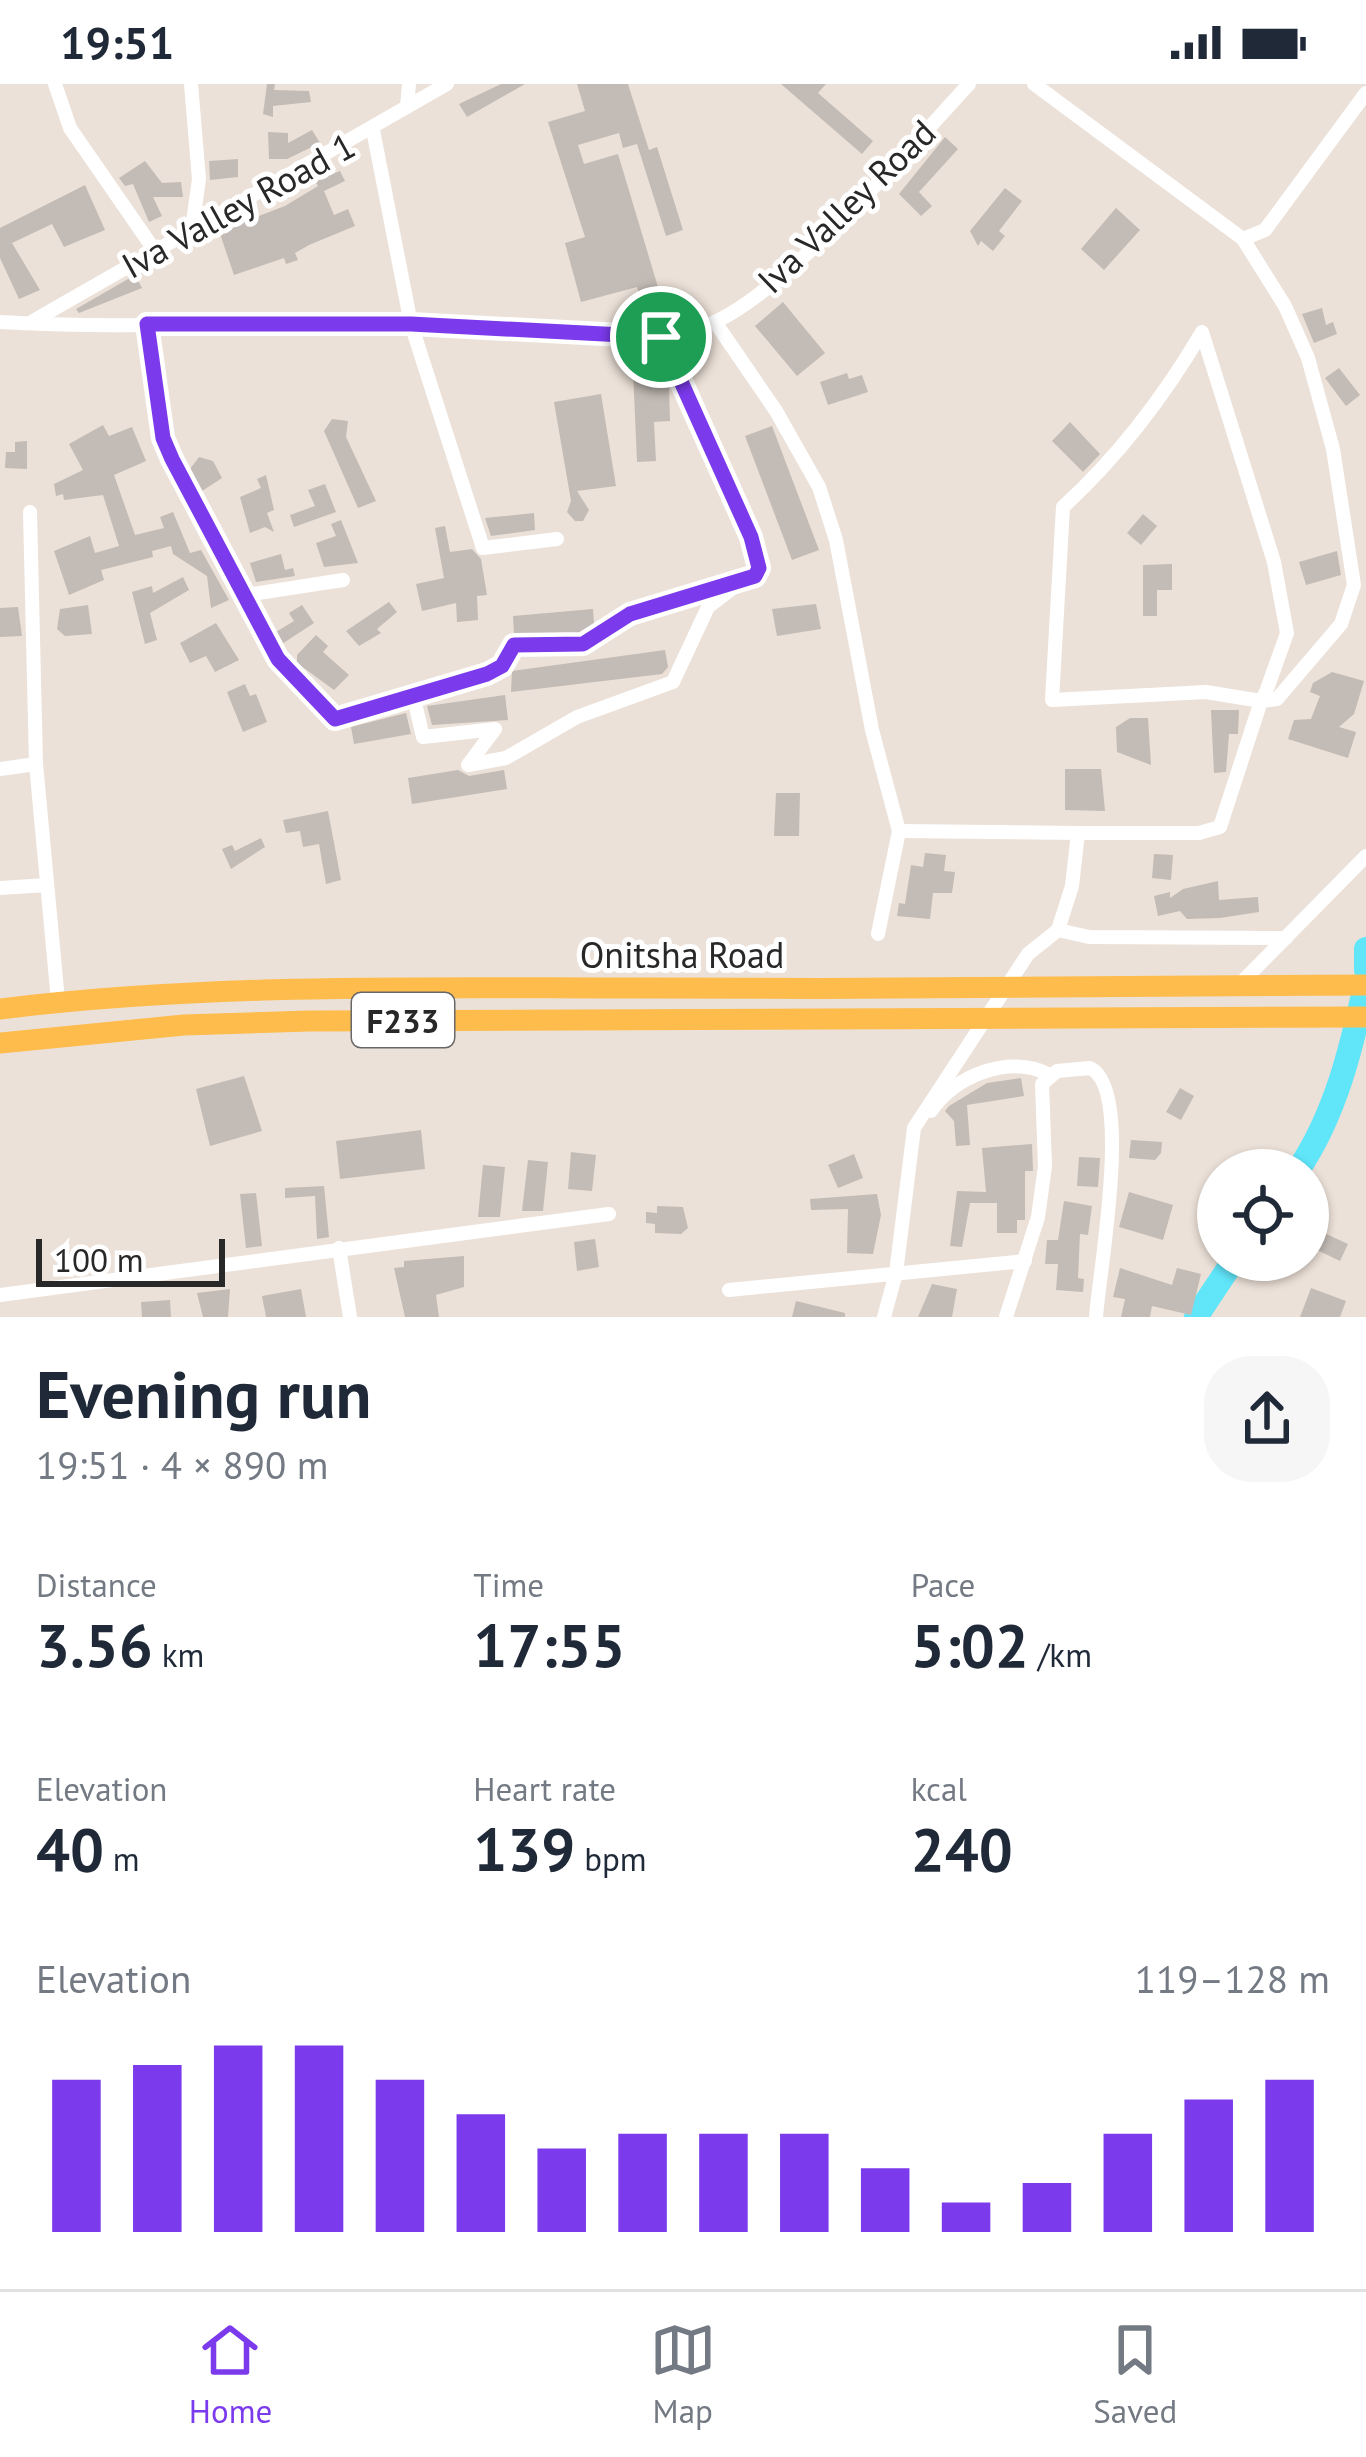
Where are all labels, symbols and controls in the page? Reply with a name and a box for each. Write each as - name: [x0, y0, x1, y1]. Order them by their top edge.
- text: 19:51: [60, 13, 174, 71]
- street label: Iva Valley Road: [747, 109, 945, 303]
- street label: Iva Valley Road 1: [113, 121, 363, 289]
- pin: [610, 286, 712, 388]
- icon: arrive: [628, 304, 694, 370]
- street label: Onitsha Road: [580, 931, 784, 978]
- road number: F233: [352, 993, 454, 1047]
- map controls: [1197, 1149, 1329, 1281]
- button: locate: [1197, 1149, 1329, 1281]
- scale bar: [36, 1233, 225, 1286]
- text: 100 m: [54, 1238, 144, 1281]
- text: Evening run: [36, 1351, 371, 1436]
- button: share: [1204, 1356, 1330, 1482]
- text: 19:51 · 4 × 890 m: [36, 1439, 328, 1490]
- text: Distance: [36, 1563, 157, 1606]
- text: Time: [473, 1563, 544, 1606]
- text: Pace: [911, 1563, 975, 1606]
- text: 3.56: [36, 1606, 153, 1684]
- text: 17:55: [473, 1606, 626, 1684]
- text: 5:02: [911, 1606, 1029, 1684]
- text: km: [153, 1633, 204, 1676]
- text: /km: [1029, 1633, 1092, 1676]
- text: Elevation: [36, 1767, 167, 1810]
- text: Heart rate: [473, 1767, 616, 1810]
- text: kcal: [911, 1767, 967, 1810]
- text: 40: [36, 1810, 104, 1888]
- text: 139: [473, 1810, 575, 1888]
- text: 240: [911, 1810, 1013, 1888]
- text: m: [104, 1837, 140, 1880]
- text: bpm: [575, 1837, 647, 1880]
- text: Elevation: [36, 1953, 191, 2004]
- text: 119–128 m: [1135, 1953, 1330, 2004]
- tab: Home: [189, 2317, 272, 2432]
- tab: Map: [650, 2317, 716, 2432]
- tab: Saved: [1093, 2317, 1177, 2432]

